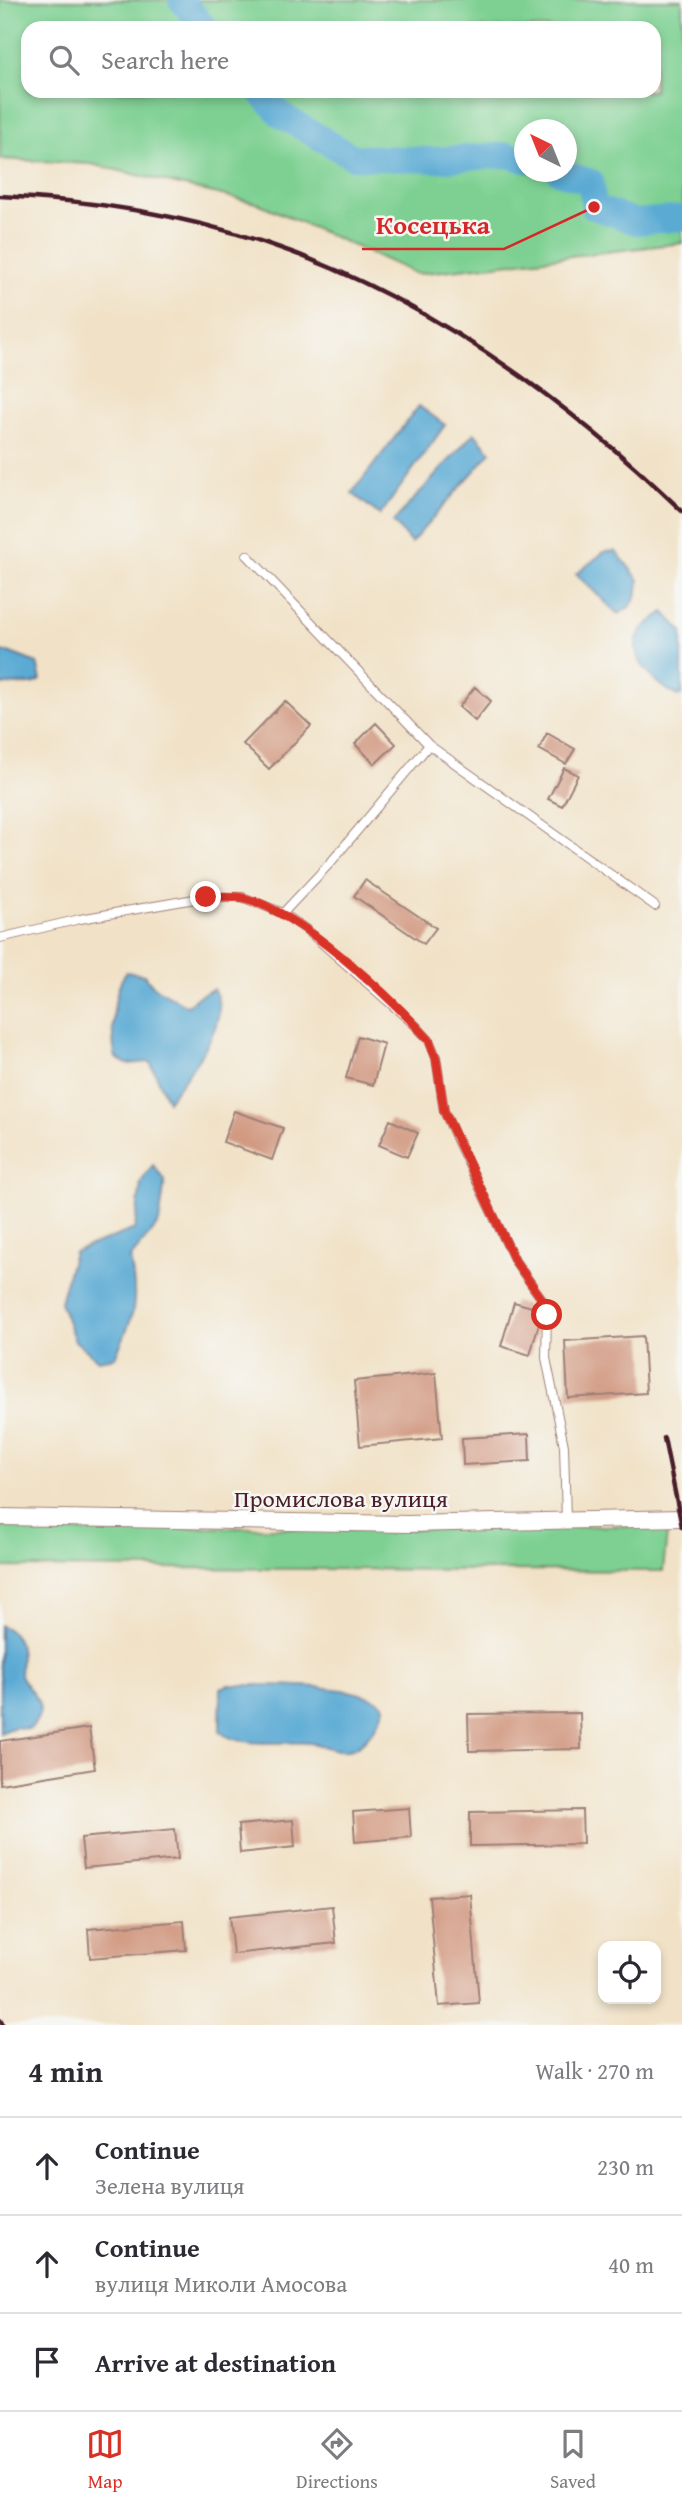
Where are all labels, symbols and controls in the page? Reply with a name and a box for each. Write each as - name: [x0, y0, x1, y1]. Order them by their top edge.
- search box: [21, 21, 661, 98]
- text: Search here: [101, 40, 229, 79]
- icon: search: [45, 41, 83, 79]
- north arrow: [514, 119, 577, 182]
- callout: Косецька: [362, 202, 504, 249]
- text: Косецька: [376, 205, 491, 244]
- route end: [190, 881, 221, 912]
- route start: [531, 1299, 562, 1330]
- street label: Промислова вулиця: [234, 1481, 448, 1516]
- map controls: [598, 1941, 661, 2004]
- button: locate: [598, 1941, 661, 2004]
- text: 4 min: [28, 2049, 103, 2093]
- text: Walk · 270 m: [535, 2054, 654, 2087]
- text: Continue: [95, 2130, 200, 2169]
- icon: ahead: [28, 2147, 66, 2185]
- text: 230 m: [597, 2150, 654, 2183]
- text: Зелена вулиця: [95, 2169, 245, 2202]
- text: Continue: [95, 2228, 200, 2267]
- icon: ahead: [28, 2245, 66, 2283]
- text: 40 m: [608, 2248, 654, 2281]
- text: вулиця Миколи Амосова: [95, 2267, 347, 2300]
- icon: arrive: [28, 2343, 66, 2381]
- text: Arrive at destination: [95, 2343, 336, 2382]
- tab: Map: [86, 2425, 124, 2495]
- tab: Directions: [296, 2425, 378, 2495]
- tab: Saved: [550, 2425, 596, 2495]

